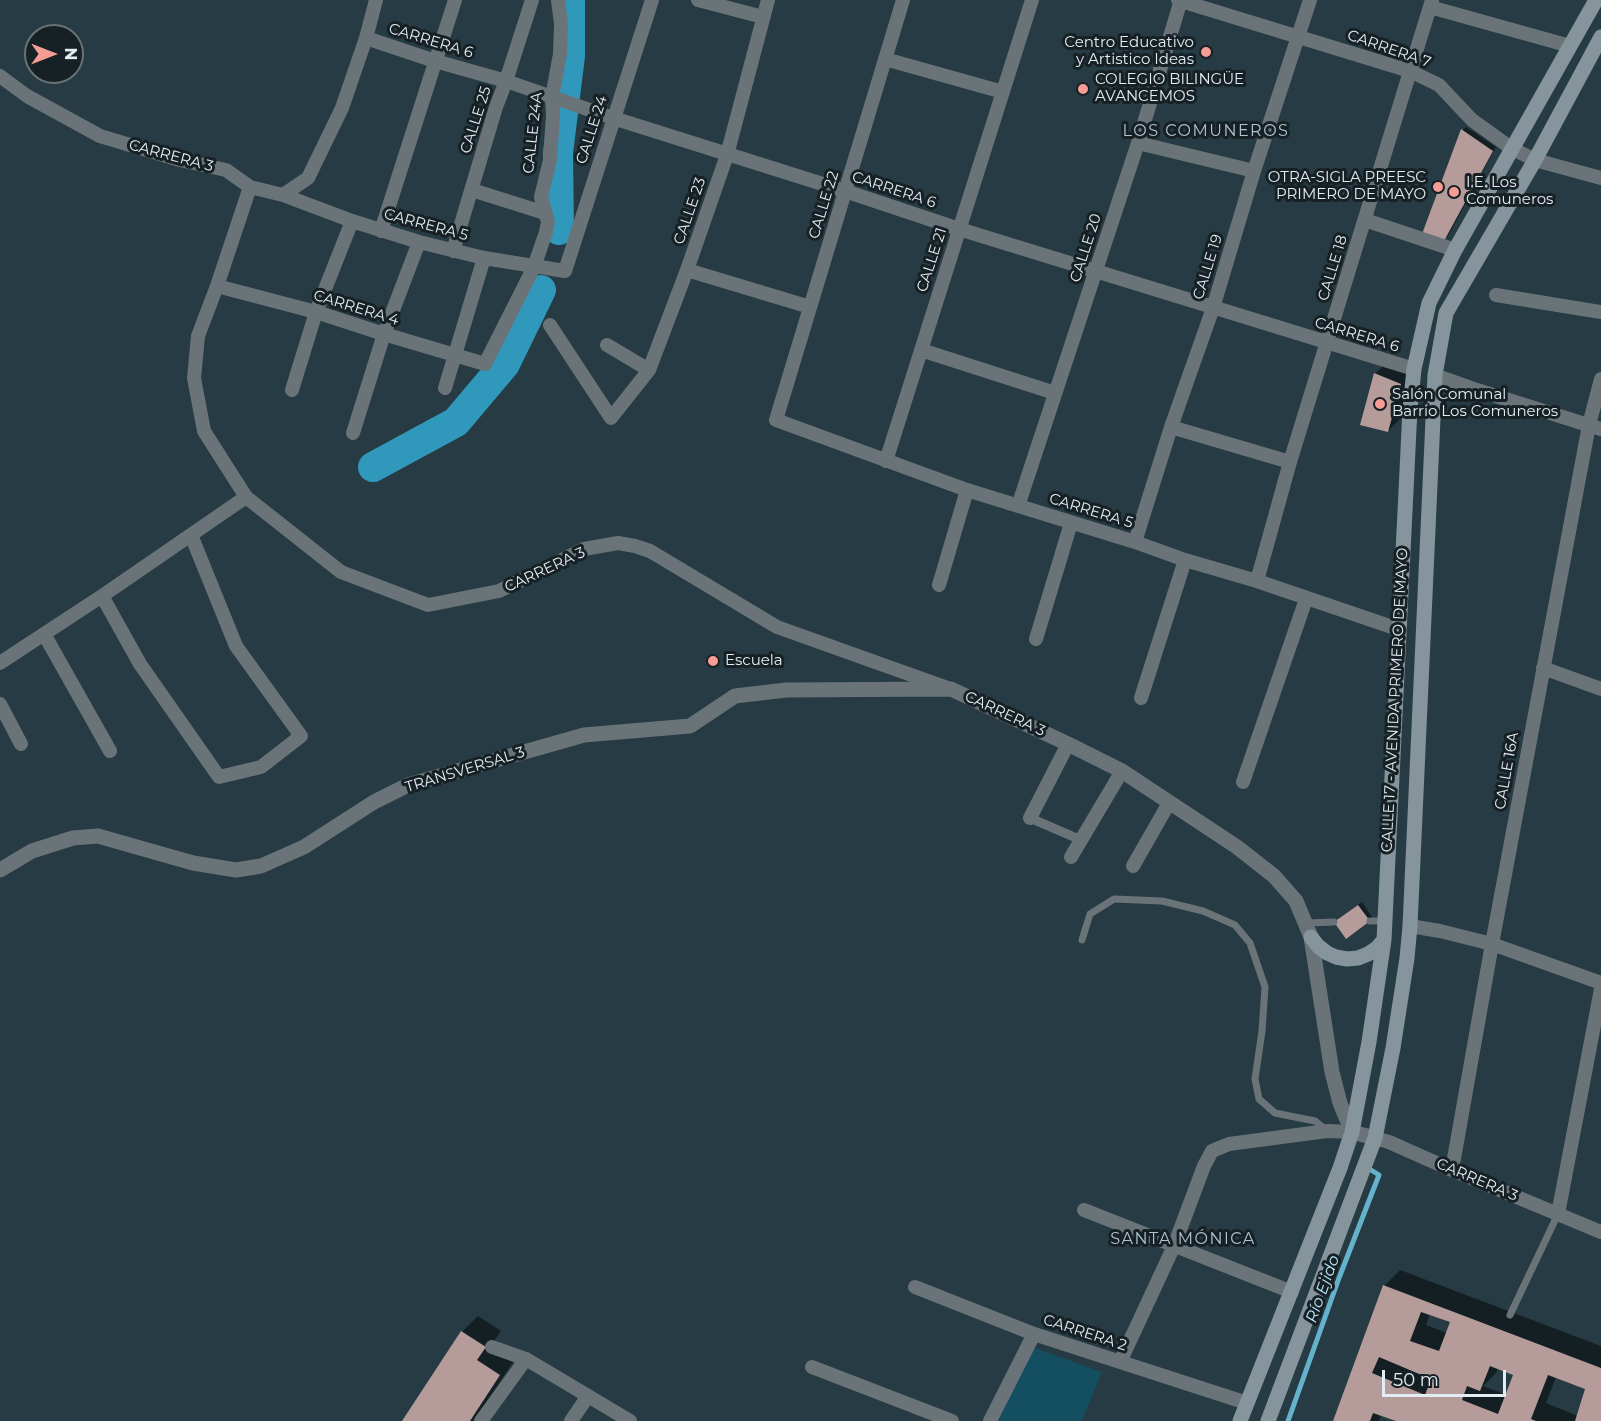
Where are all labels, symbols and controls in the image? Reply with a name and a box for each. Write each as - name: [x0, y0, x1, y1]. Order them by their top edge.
- street label: CARRERA 6: [387, 20, 475, 62]
- north arrow: [24, 24, 84, 84]
- street label: CARRERA 7: [1345, 26, 1433, 72]
- place label: Centro Educativo y Artistico Ideas: [1064, 34, 1194, 69]
- marker: Centro Educativo y Artistico Ideas: [1199, 45, 1213, 59]
- text: N: [61, 48, 80, 60]
- place label: COLEGIO BILINGÜE AVANCEMOS: [1095, 71, 1244, 106]
- marker: COLEGIO BILINGÜE AVANCEMOS: [1076, 82, 1090, 96]
- street label: CALLE 25: [457, 84, 495, 156]
- street label: CALLE 24A: [520, 91, 546, 175]
- street label: CALLE 24: [572, 94, 612, 166]
- district label: LOS COMUNEROS: [1123, 121, 1289, 141]
- street label: CARRERA 3: [127, 136, 215, 176]
- street label: CARRERA 6: [850, 168, 938, 212]
- street label: CALLE 22: [805, 169, 843, 241]
- place label: OTRA-SIGLA PREESC PRIMERO DE MAYO: [1268, 169, 1426, 204]
- place label: I.E. Los Comuneros: [1466, 174, 1553, 209]
- street label: CALLE 23: [670, 175, 710, 247]
- marker: OTRA-SIGLA PREESC PRIMERO DE MAYO: [1431, 180, 1445, 194]
- marker: I.E. Los Comuneros: [1447, 185, 1461, 199]
- street label: CARRERA 5: [382, 205, 470, 245]
- street label: CALLE 20: [1066, 211, 1106, 285]
- street label: CALLE 21: [913, 226, 951, 294]
- street label: CALLE 19: [1190, 232, 1226, 302]
- street label: CALLE 18: [1314, 233, 1352, 303]
- street label: CARRERA 4: [311, 286, 401, 330]
- street label: CARRERA 6: [1313, 314, 1401, 356]
- place label: Salón Comunal Barrio Los Comuneros: [1392, 386, 1558, 421]
- marker: Salón Comunal Barrio Los Comuneros: [1373, 397, 1387, 411]
- street label: CARRERA 5: [1047, 490, 1135, 532]
- street label: CARRERA 3: [502, 543, 588, 597]
- street label: CALLE 17 - AVENIDA PRIMERO DE MAYO: [1378, 547, 1412, 853]
- place label: Escuela: [725, 652, 783, 670]
- marker: Escuela: [706, 654, 720, 668]
- street label: CARRERA 3: [962, 687, 1048, 741]
- street label: CALLE 16A: [1491, 731, 1523, 811]
- street label: TRANSVERSAL 3: [403, 743, 527, 797]
- street label: CARRERA 3: [1434, 1155, 1520, 1205]
- district label: SANTA MÓNICA: [1110, 1229, 1256, 1249]
- water label: Río Ejido: [1302, 1253, 1344, 1325]
- street label: CARRERA 2: [1041, 1311, 1129, 1355]
- scale bar: [1385, 1358, 1510, 1396]
- text: 50 m: [1393, 1369, 1439, 1391]

